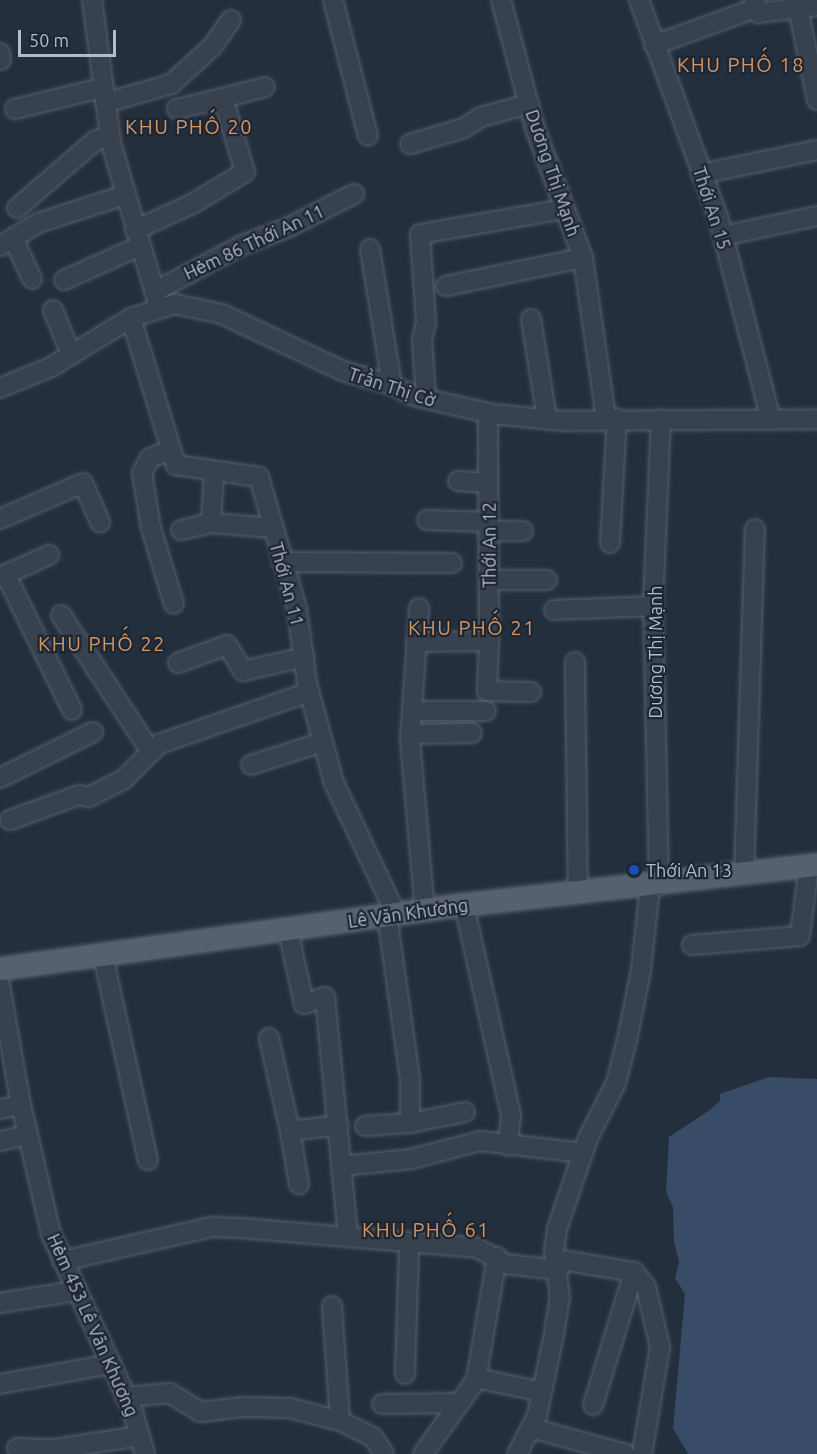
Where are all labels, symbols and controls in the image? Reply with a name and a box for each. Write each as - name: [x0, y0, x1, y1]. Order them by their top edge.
- scale bar: [21, 18, 118, 56]
- text: 50 m: [29, 30, 69, 50]
- district label: KHU PHỐ 18: [677, 52, 805, 76]
- street label: Dương Thị Mạnh: [521, 107, 585, 239]
- district label: KHU PHỐ 20: [125, 114, 253, 138]
- street label: Thới An 15: [688, 164, 736, 252]
- street label: Hẻm 86 Thới An 11: [180, 200, 328, 284]
- street label: Trần Thị Cờ: [346, 363, 438, 411]
- street label: Thới An 12: [478, 502, 500, 588]
- street label: Thới An 11: [265, 540, 309, 628]
- street label: Dương Thị Mạnh: [644, 586, 666, 718]
- district label: KHU PHỐ 21: [408, 615, 536, 639]
- district label: KHU PHỐ 22: [38, 631, 166, 655]
- place label: Thới An 13: [646, 859, 732, 881]
- marker: Thới An 13: [627, 863, 641, 877]
- street label: Lê Văn Khương: [347, 894, 469, 932]
- district label: KHU PHỐ 61: [362, 1217, 490, 1241]
- street label: Hẻm 453 Lê Văn Khương: [43, 1230, 143, 1420]

